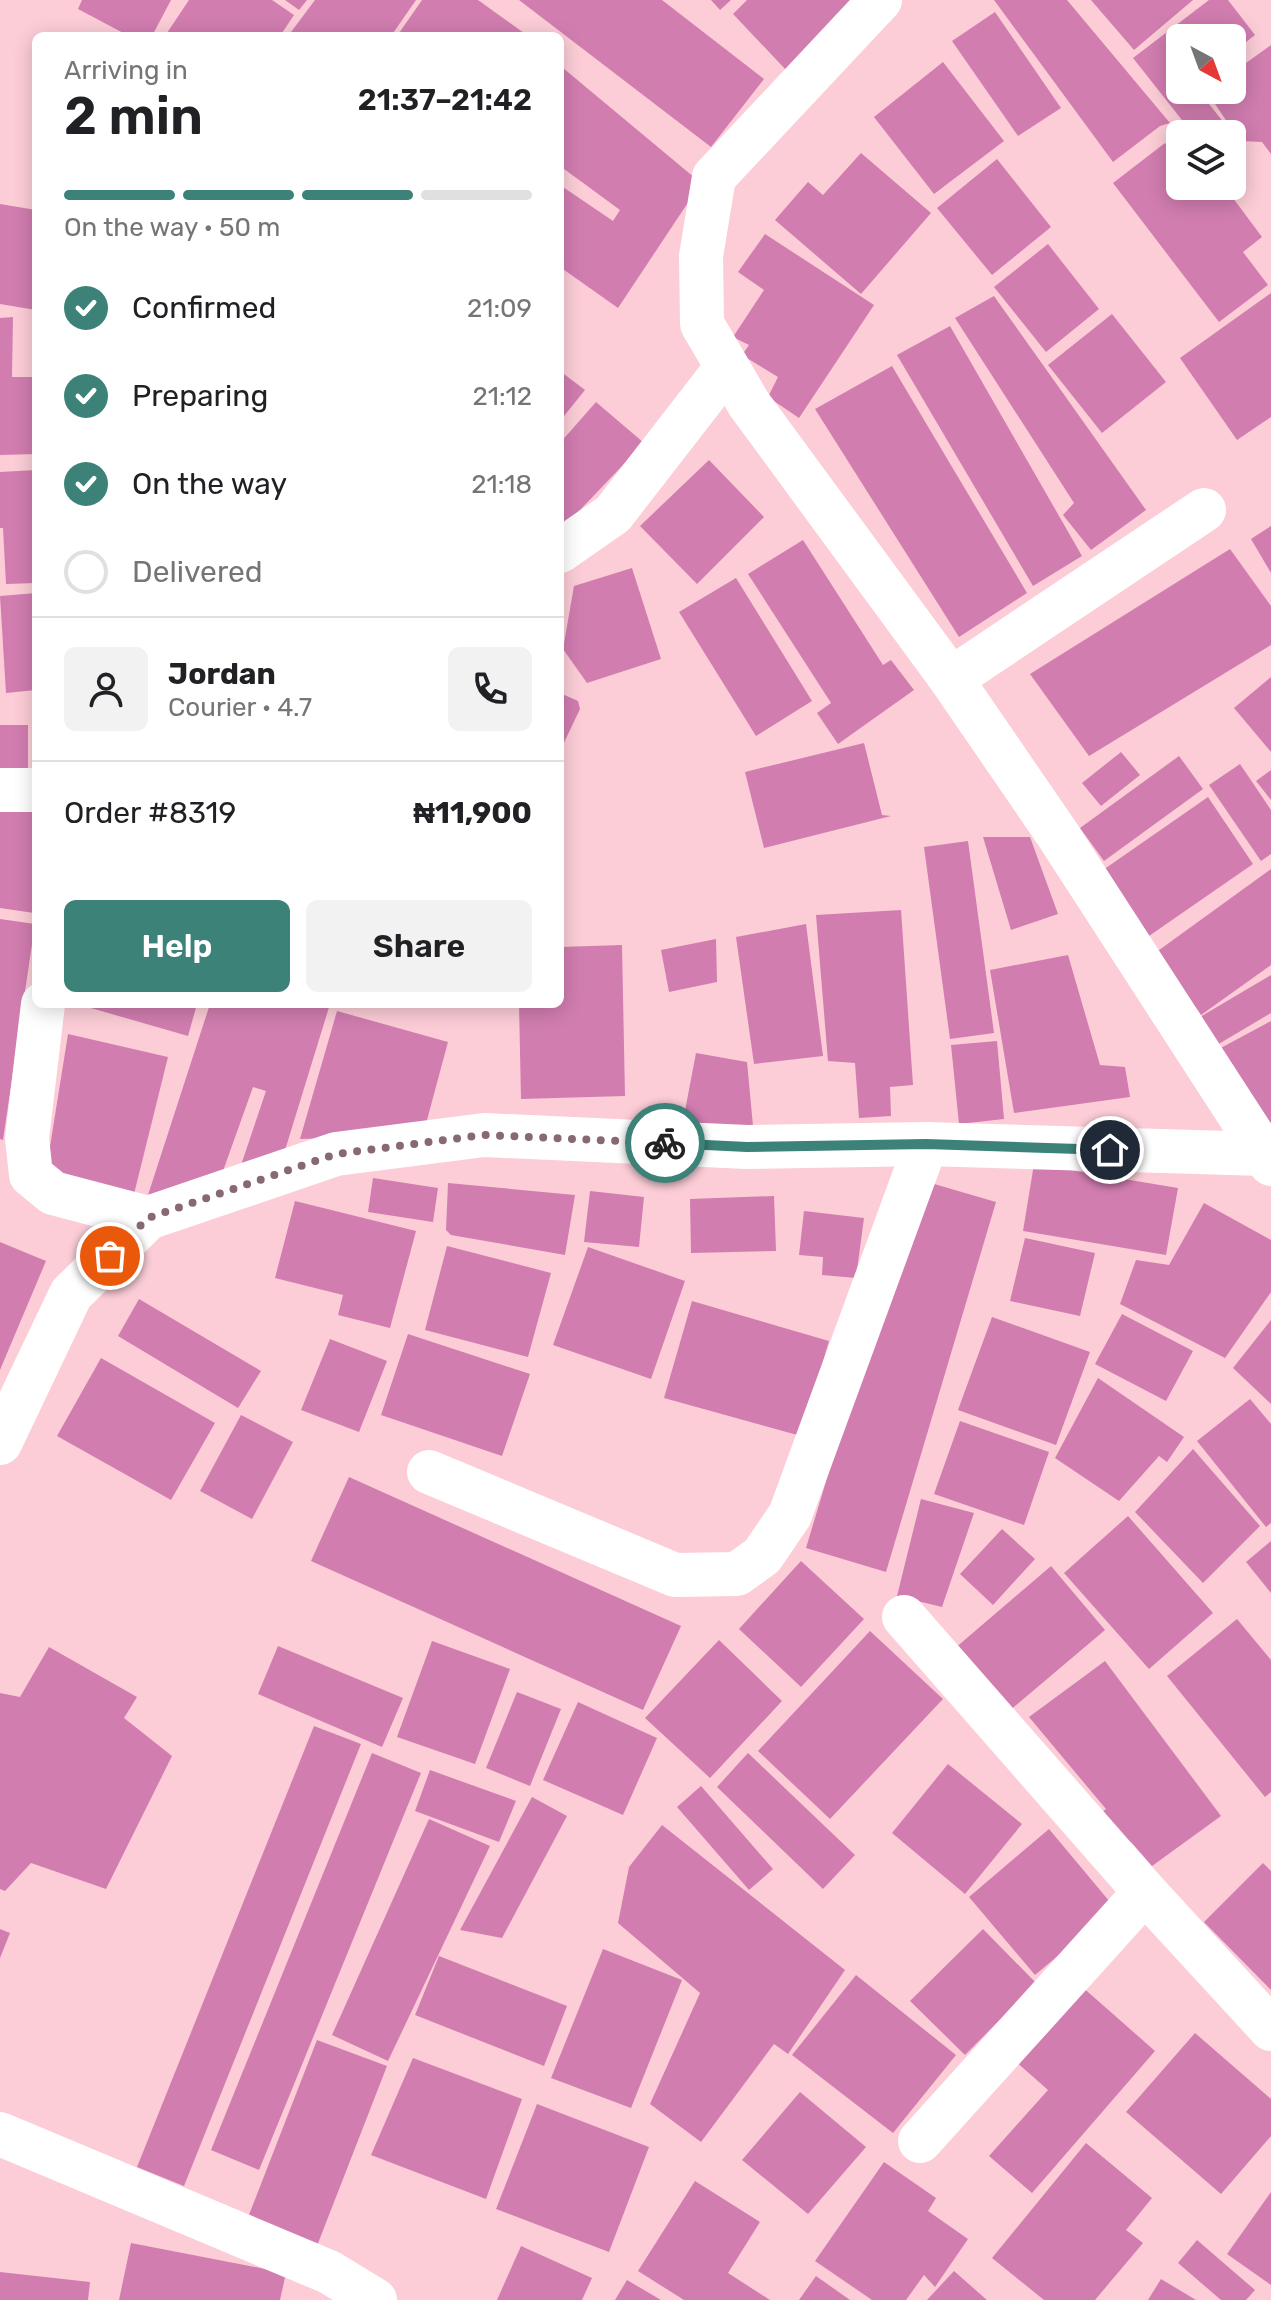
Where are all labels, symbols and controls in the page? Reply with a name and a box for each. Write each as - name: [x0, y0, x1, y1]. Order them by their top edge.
- north arrow: [1166, 24, 1246, 104]
- map controls: [1166, 24, 1246, 200]
- text: Arriving in: [64, 55, 188, 86]
- text: 21:37–21:42: [358, 82, 532, 118]
- text: 2 min: [64, 85, 203, 147]
- button: layers: [1166, 120, 1246, 200]
- text: On the way · 50 m: [64, 212, 280, 243]
- icon: check: [64, 286, 108, 330]
- text: Confirmed: [132, 290, 276, 326]
- text: 21:09: [467, 293, 532, 324]
- icon: check: [64, 374, 108, 418]
- text: Preparing: [132, 378, 268, 414]
- text: 21:12: [473, 381, 532, 412]
- icon: check: [64, 462, 108, 506]
- text: On the way: [132, 466, 287, 502]
- text: 21:18: [471, 469, 532, 500]
- text: Delivered: [132, 554, 263, 590]
- button: person: [64, 647, 148, 731]
- button: phone: [448, 647, 532, 731]
- text: Jordan: [168, 656, 276, 692]
- text: Courier · 4.7: [168, 692, 312, 723]
- text: Order #8319: [64, 795, 236, 831]
- text: ₦11,900: [413, 795, 532, 831]
- button: Help: [64, 900, 290, 992]
- button: Share: [306, 900, 532, 992]
- courier: [625, 1103, 705, 1183]
- pin: [1076, 1116, 1144, 1184]
- icon: bike: [643, 1121, 687, 1165]
- icon: home: [1088, 1128, 1132, 1172]
- pin: [76, 1222, 144, 1290]
- icon: bag: [88, 1234, 132, 1278]

